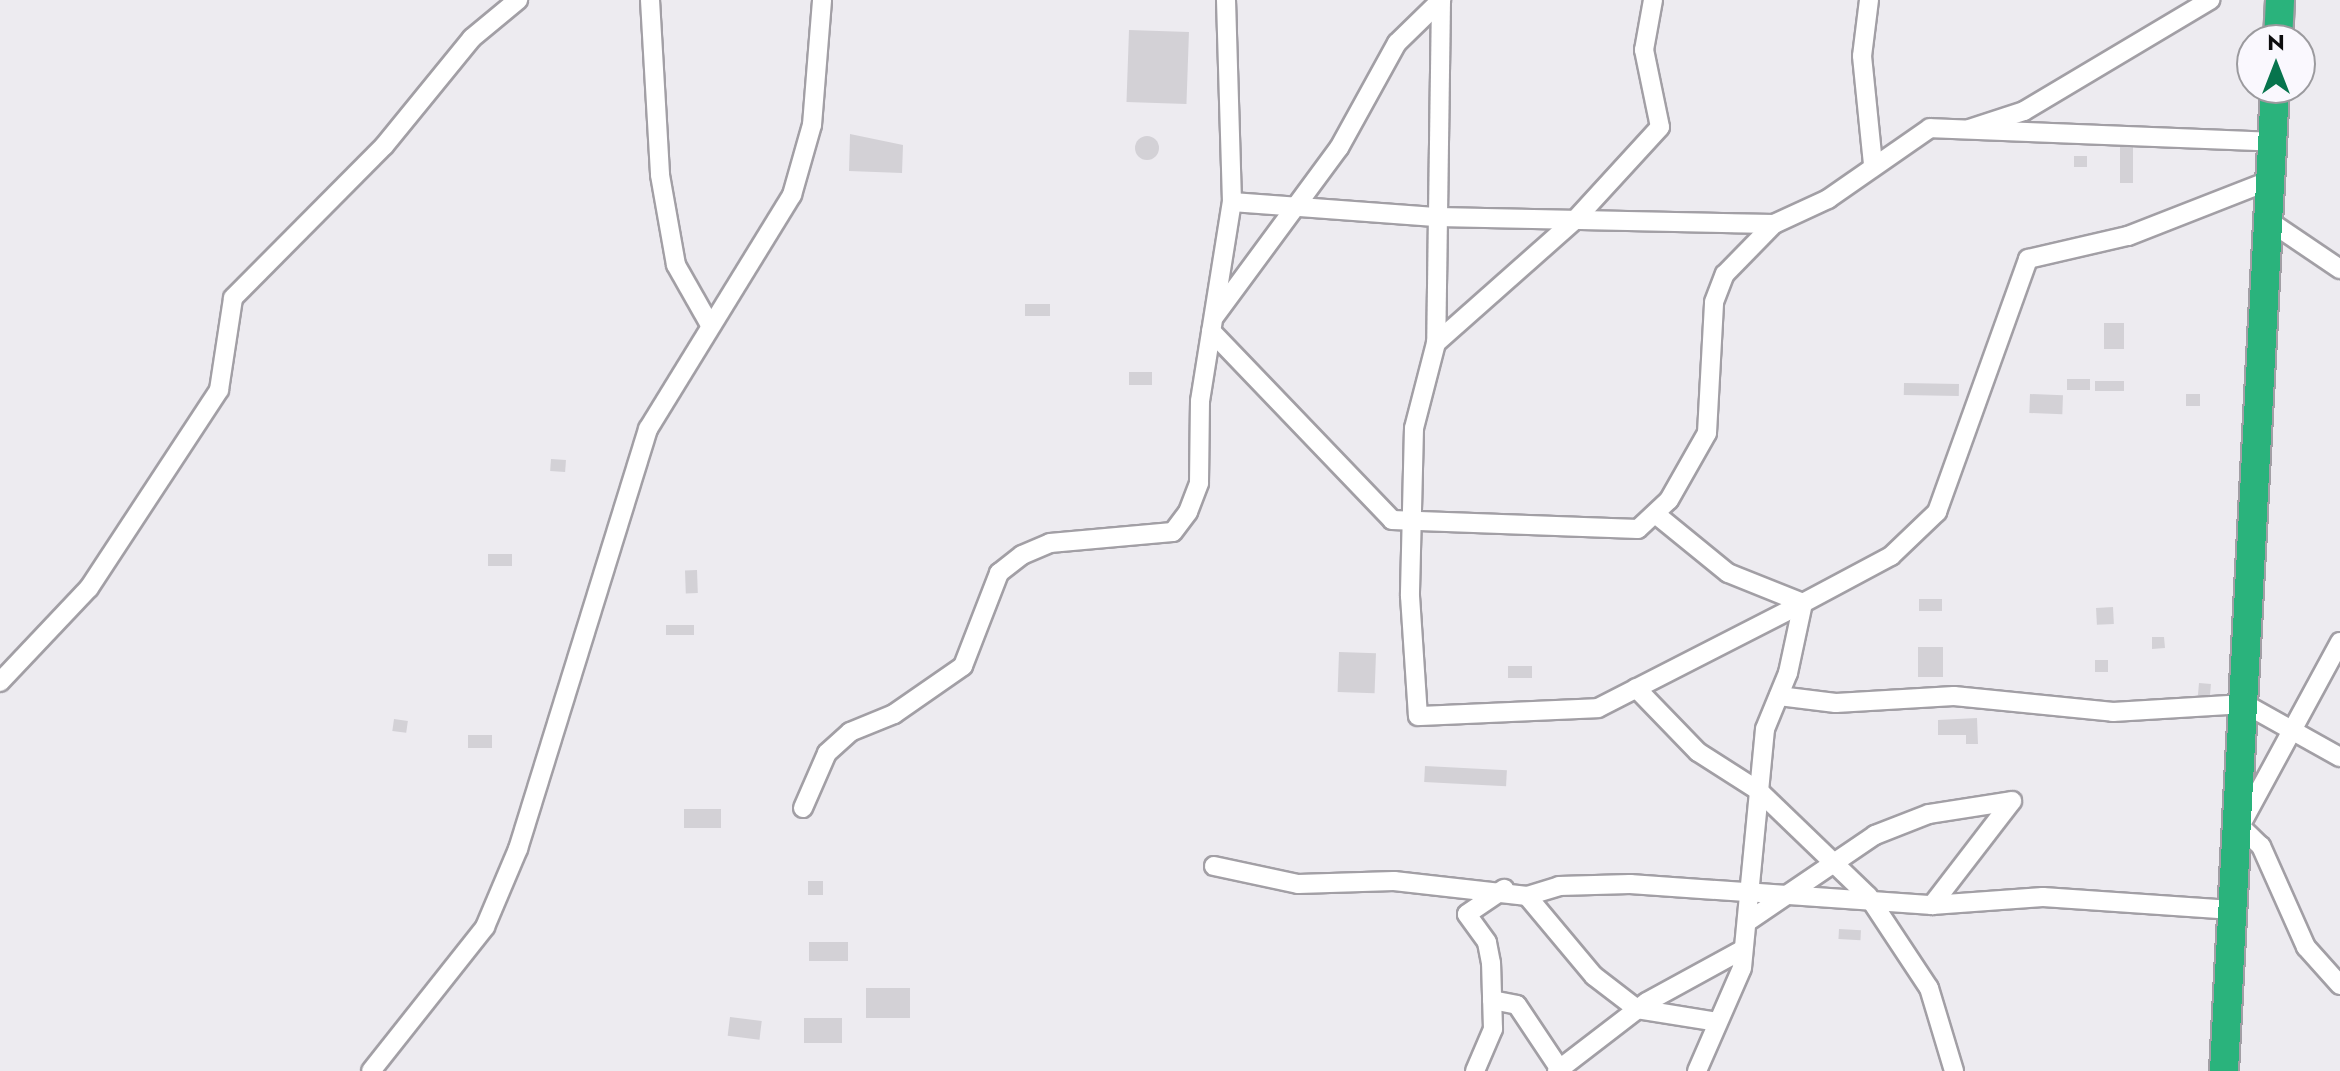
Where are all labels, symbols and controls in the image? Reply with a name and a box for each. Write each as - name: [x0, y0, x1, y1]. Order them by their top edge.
- north arrow: [2236, 24, 2316, 104]
- text: N: [2267, 26, 2285, 58]

